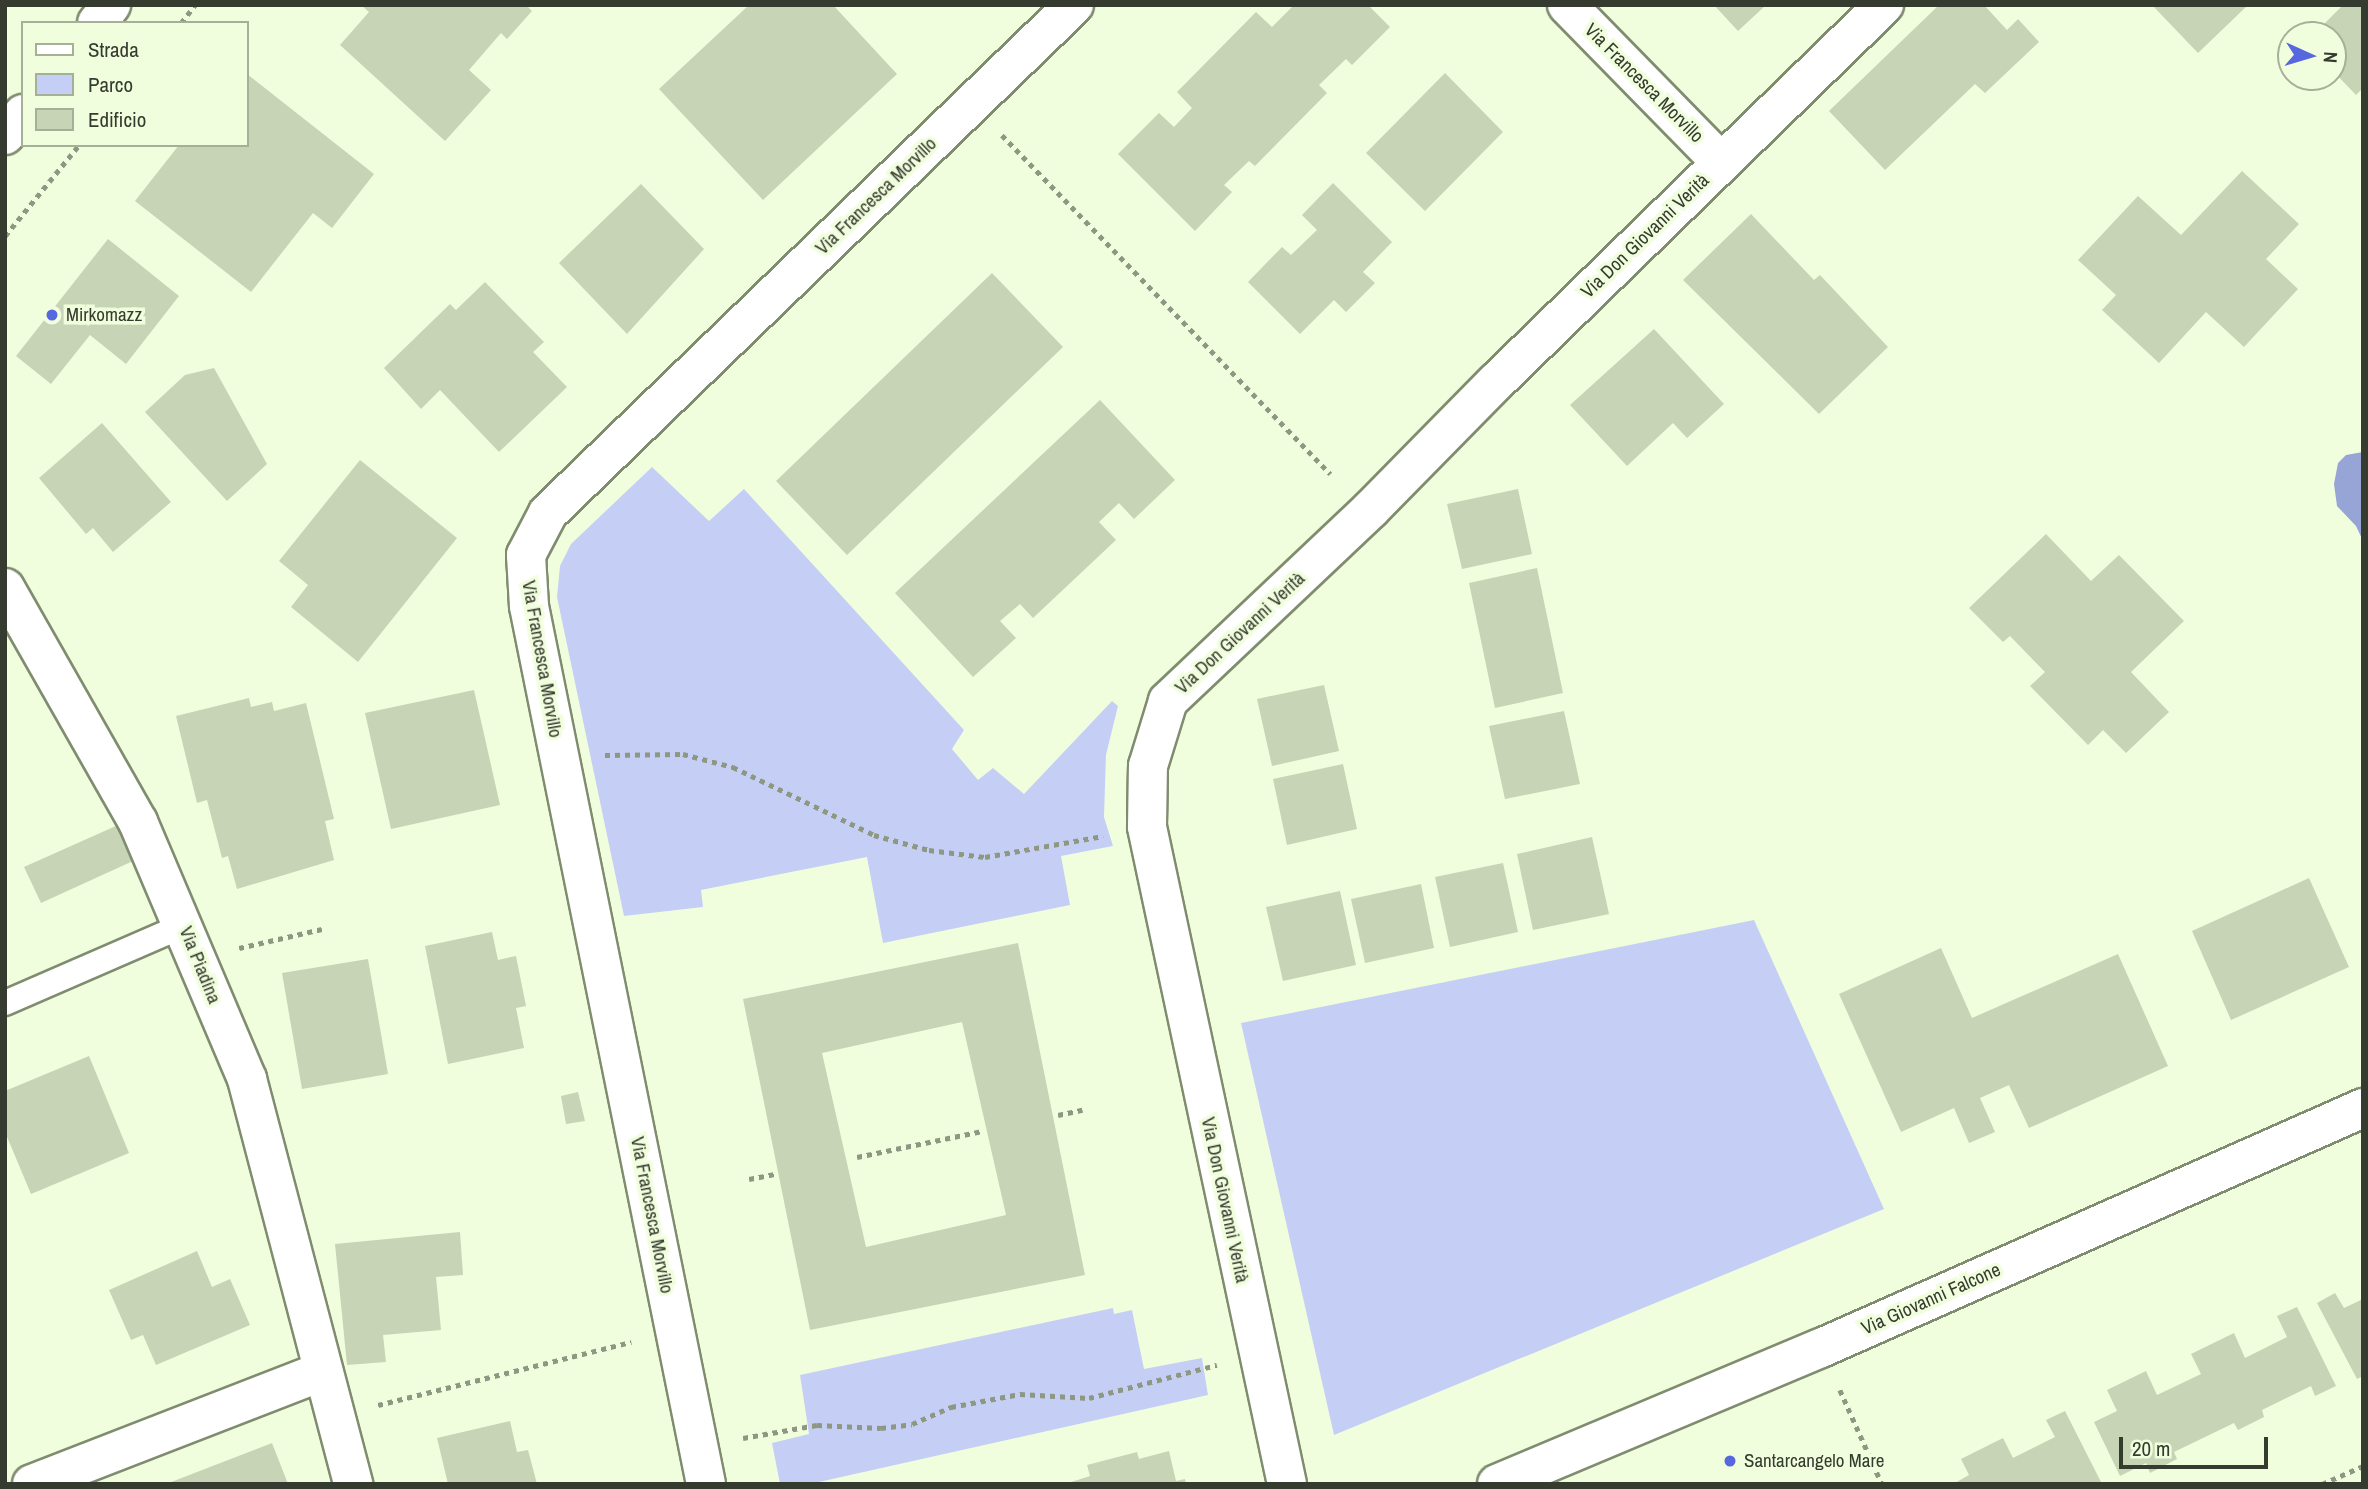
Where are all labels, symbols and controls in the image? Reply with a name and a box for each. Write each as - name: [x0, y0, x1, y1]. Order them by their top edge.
- street label: Via Francesca Morvillo: [1580, 19, 1708, 147]
- legend: [21, 21, 248, 147]
- north arrow: [2277, 21, 2347, 91]
- text: Strada: [88, 35, 139, 64]
- text: N: [2318, 51, 2344, 64]
- text: Parco: [88, 70, 133, 99]
- text: Edificio: [88, 105, 146, 134]
- street label: Via Francesca Morvillo: [811, 133, 941, 259]
- street label: Via Don Giovanni Verità: [1576, 169, 1714, 303]
- place label: Mirkomazz: [66, 304, 142, 326]
- marker: Mirkomazz: [44, 307, 60, 323]
- street label: Via Don Giovanni Verità: [1171, 567, 1309, 699]
- street label: Via Francesca Morvillo: [517, 579, 567, 739]
- street label: Via Piadina: [174, 923, 226, 1007]
- street label: Via Don Giovanni Verità: [1196, 1115, 1254, 1285]
- street label: Via Francesca Morvillo: [626, 1135, 678, 1295]
- street label: Via Giovanni Falcone: [1858, 1258, 2004, 1340]
- scale bar: [2123, 1422, 2272, 1466]
- text: 20 m: [2132, 1434, 2170, 1463]
- place label: Santarcangelo Mare: [1744, 1450, 1884, 1472]
- marker: Santarcangelo Mare: [1722, 1453, 1738, 1469]

